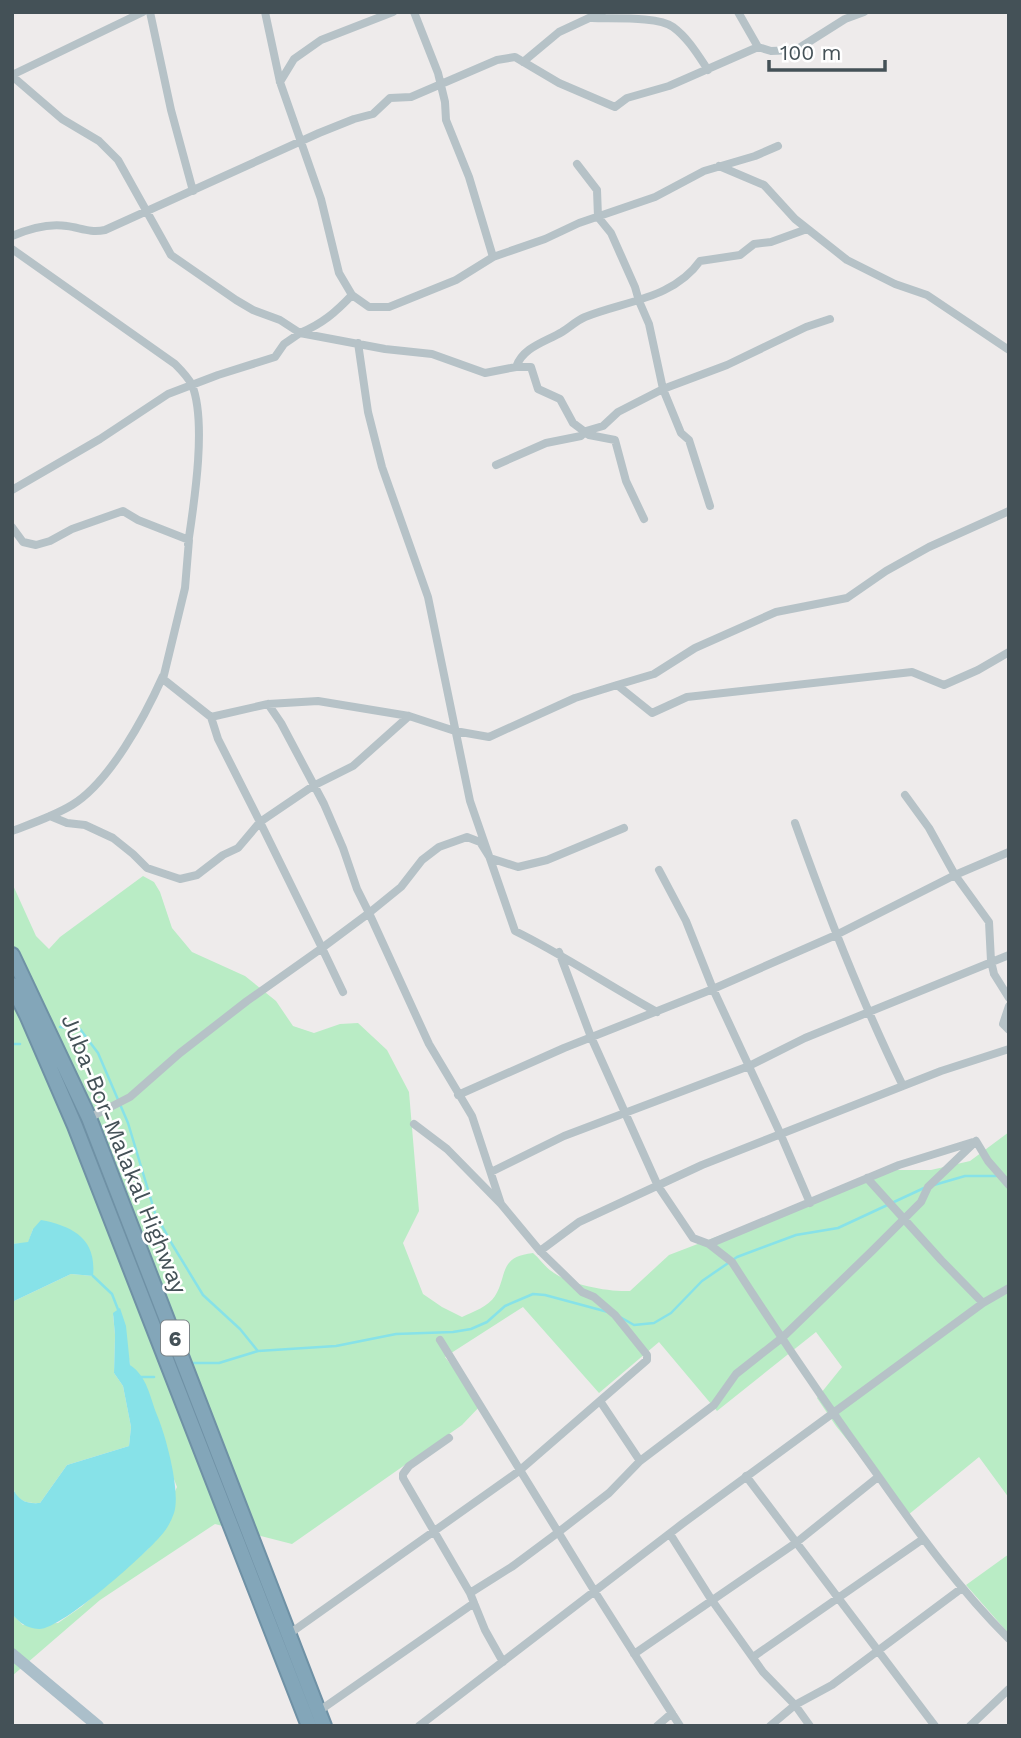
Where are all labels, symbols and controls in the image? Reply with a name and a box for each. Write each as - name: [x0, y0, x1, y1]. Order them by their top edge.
- scale bar: [769, 28, 884, 72]
- text: 100 m: [780, 40, 842, 65]
- street label: Juba-Bor-Malakal Highway: [55, 1010, 193, 1298]
- road number: 6: [161, 1320, 189, 1356]

